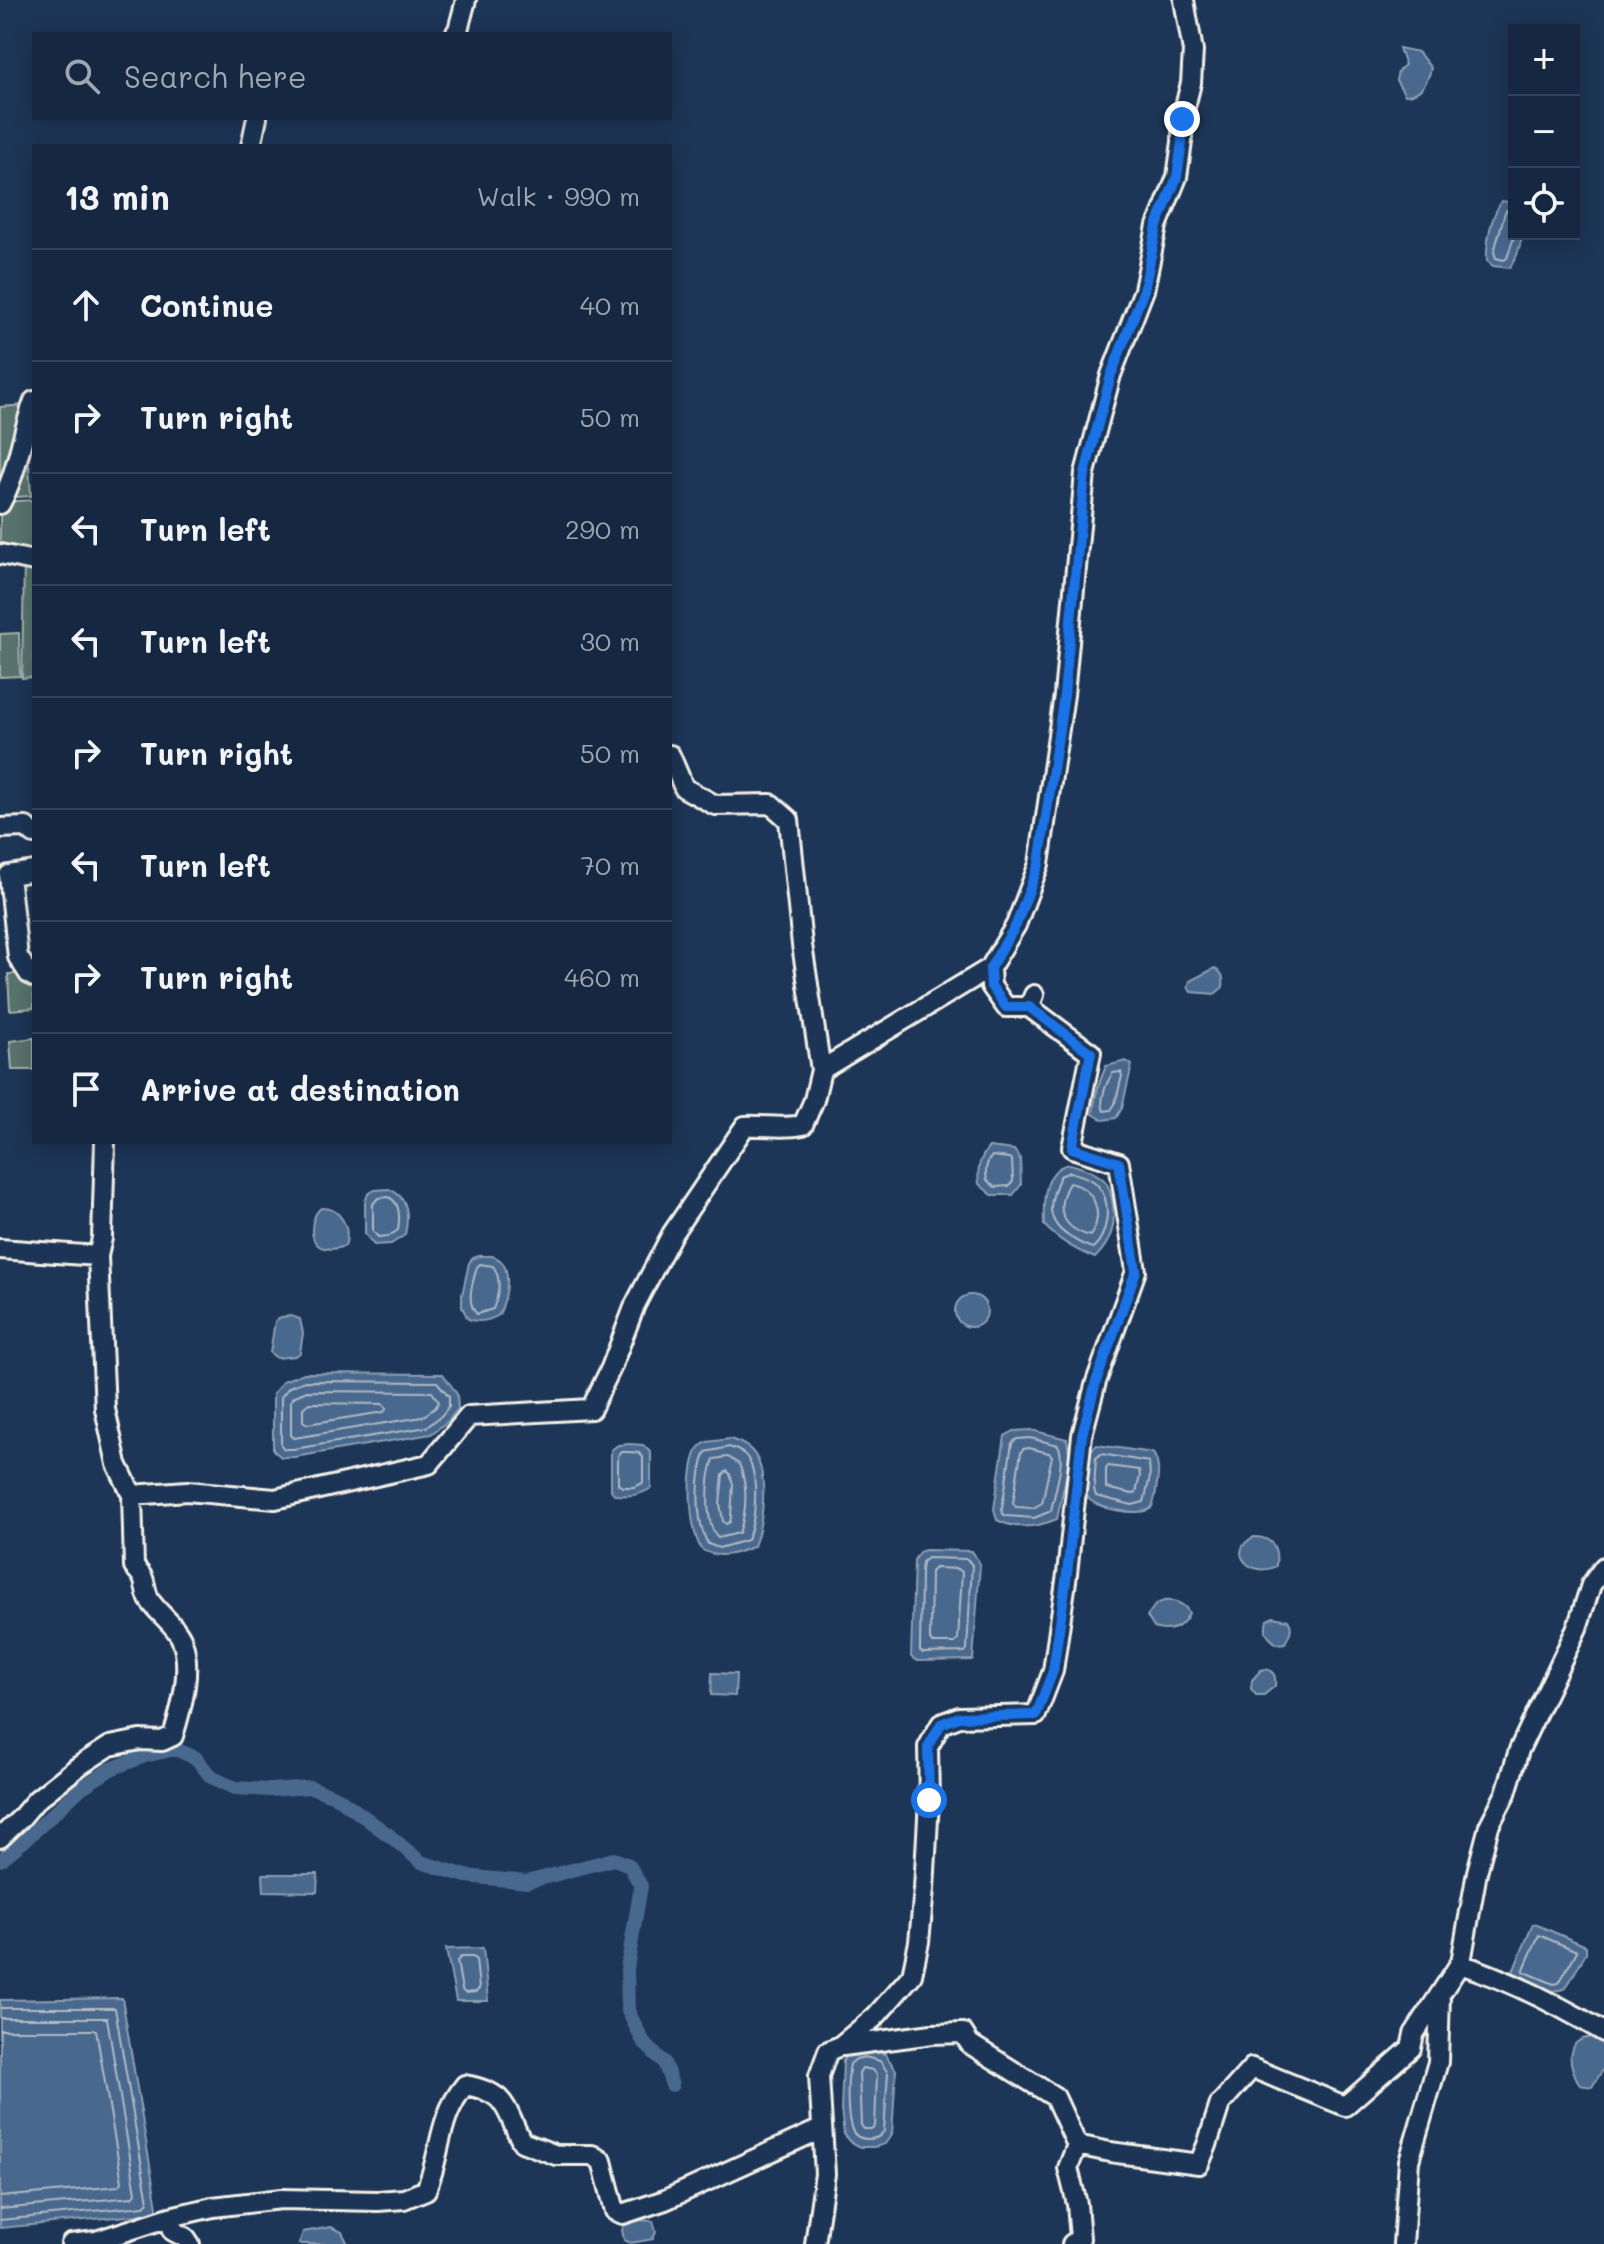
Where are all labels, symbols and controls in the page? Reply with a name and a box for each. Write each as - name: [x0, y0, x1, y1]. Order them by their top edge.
- map controls: [1508, 24, 1580, 240]
- button: +: [1508, 24, 1580, 96]
- search box: [32, 32, 672, 120]
- icon: search: [60, 54, 104, 98]
- text: Search here: [124, 56, 307, 96]
- button: −: [1508, 96, 1580, 168]
- route end: [1164, 101, 1200, 137]
- button: locate: [1508, 168, 1580, 240]
- text: 13 min: [64, 174, 170, 219]
- text: Walk · 990 m: [477, 179, 640, 213]
- icon: ahead: [64, 283, 108, 327]
- text: Continue: [140, 285, 273, 325]
- text: 40 m: [580, 288, 640, 322]
- icon: right: [64, 395, 108, 439]
- text: Turn right: [140, 397, 293, 437]
- text: 50 m: [580, 400, 640, 434]
- icon: left: [64, 507, 108, 551]
- text: Turn left: [140, 509, 271, 549]
- text: 290 m: [565, 512, 640, 546]
- icon: left: [64, 619, 108, 663]
- text: Turn left: [140, 621, 271, 661]
- text: 30 m: [580, 624, 640, 658]
- icon: right: [64, 731, 108, 775]
- text: Turn right: [140, 733, 293, 773]
- text: 50 m: [580, 736, 640, 770]
- icon: left: [64, 843, 108, 887]
- text: Turn left: [140, 845, 271, 885]
- text: 70 m: [580, 848, 640, 882]
- icon: right: [64, 955, 108, 999]
- text: Turn right: [140, 957, 293, 997]
- text: 460 m: [564, 960, 640, 994]
- icon: arrive: [64, 1067, 108, 1111]
- text: Arrive at destination: [140, 1069, 460, 1109]
- route start: [911, 1782, 947, 1818]

